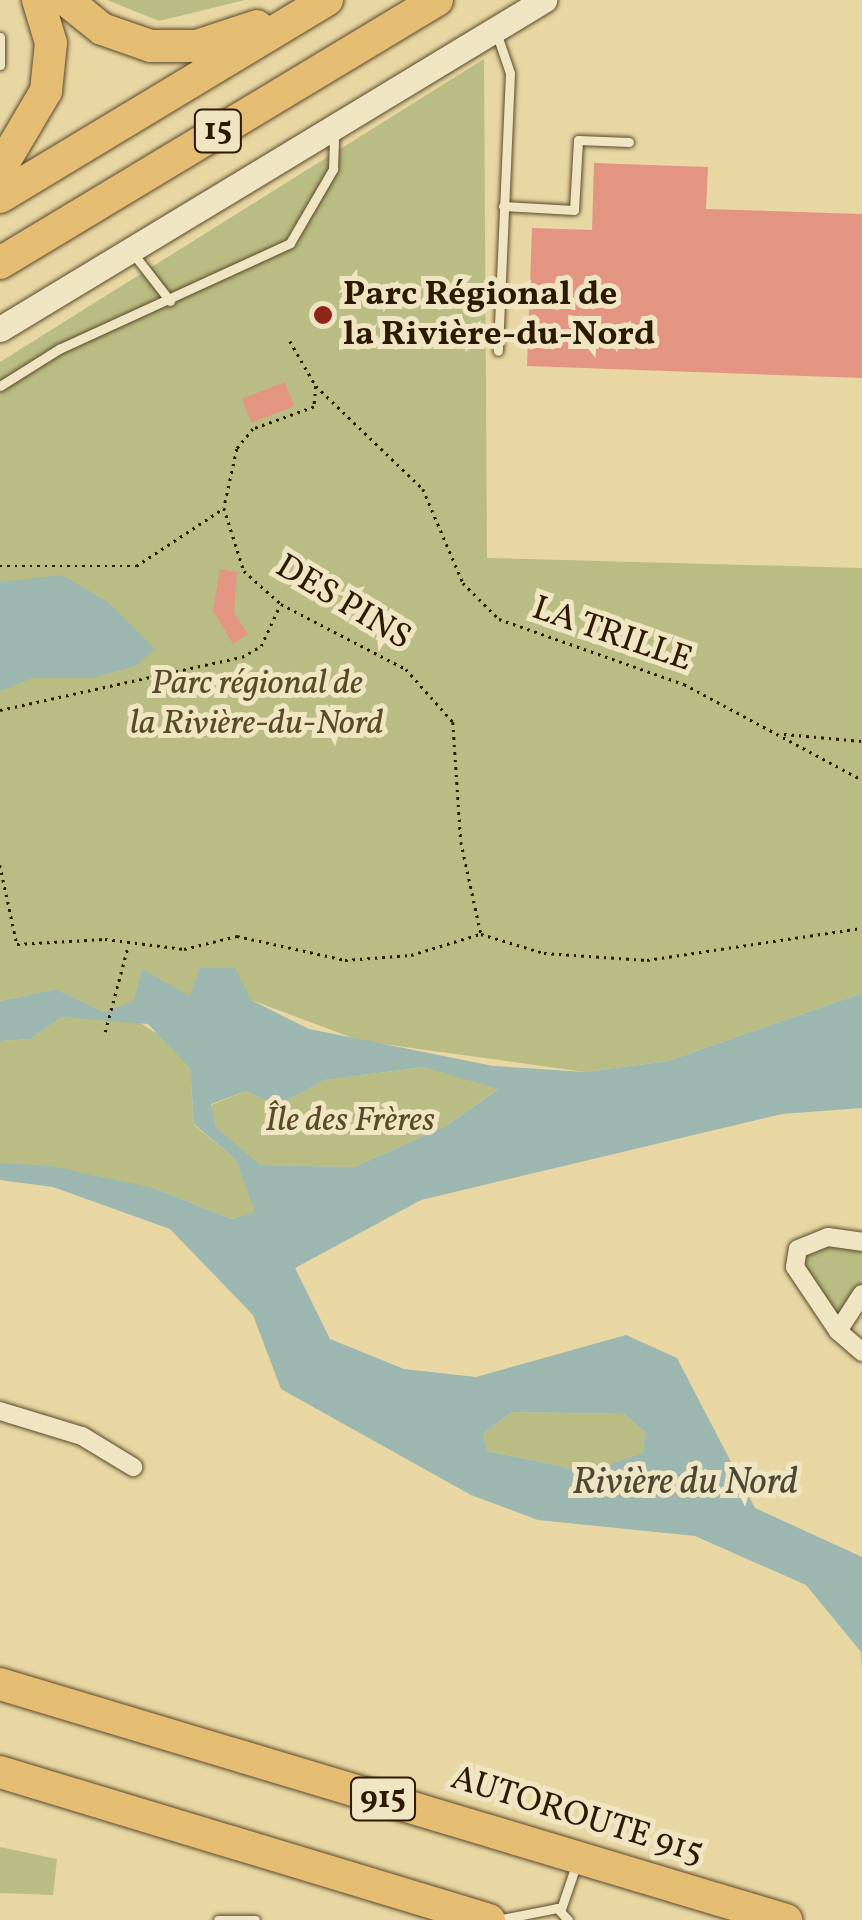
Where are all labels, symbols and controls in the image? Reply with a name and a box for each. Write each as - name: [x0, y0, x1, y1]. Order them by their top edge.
- road number: 15: [193, 104, 243, 158]
- place label: Parc Régional de la Rivière-du-Nord: [343, 274, 655, 356]
- marker: Parc Régional de la Rivière-du-Nord: [312, 304, 334, 326]
- street label: DES PINS: [268, 546, 418, 660]
- street label: LA TRILLE: [526, 588, 698, 682]
- park label: Parc régional de la Rivière-du-Nord: [130, 663, 384, 745]
- park label: Île des Frères: [265, 1100, 435, 1142]
- water label: Rivière du Nord: [572, 1461, 798, 1507]
- street label: AUTOROUTE 915: [446, 1758, 708, 1874]
- road number: 915: [348, 1772, 418, 1826]

